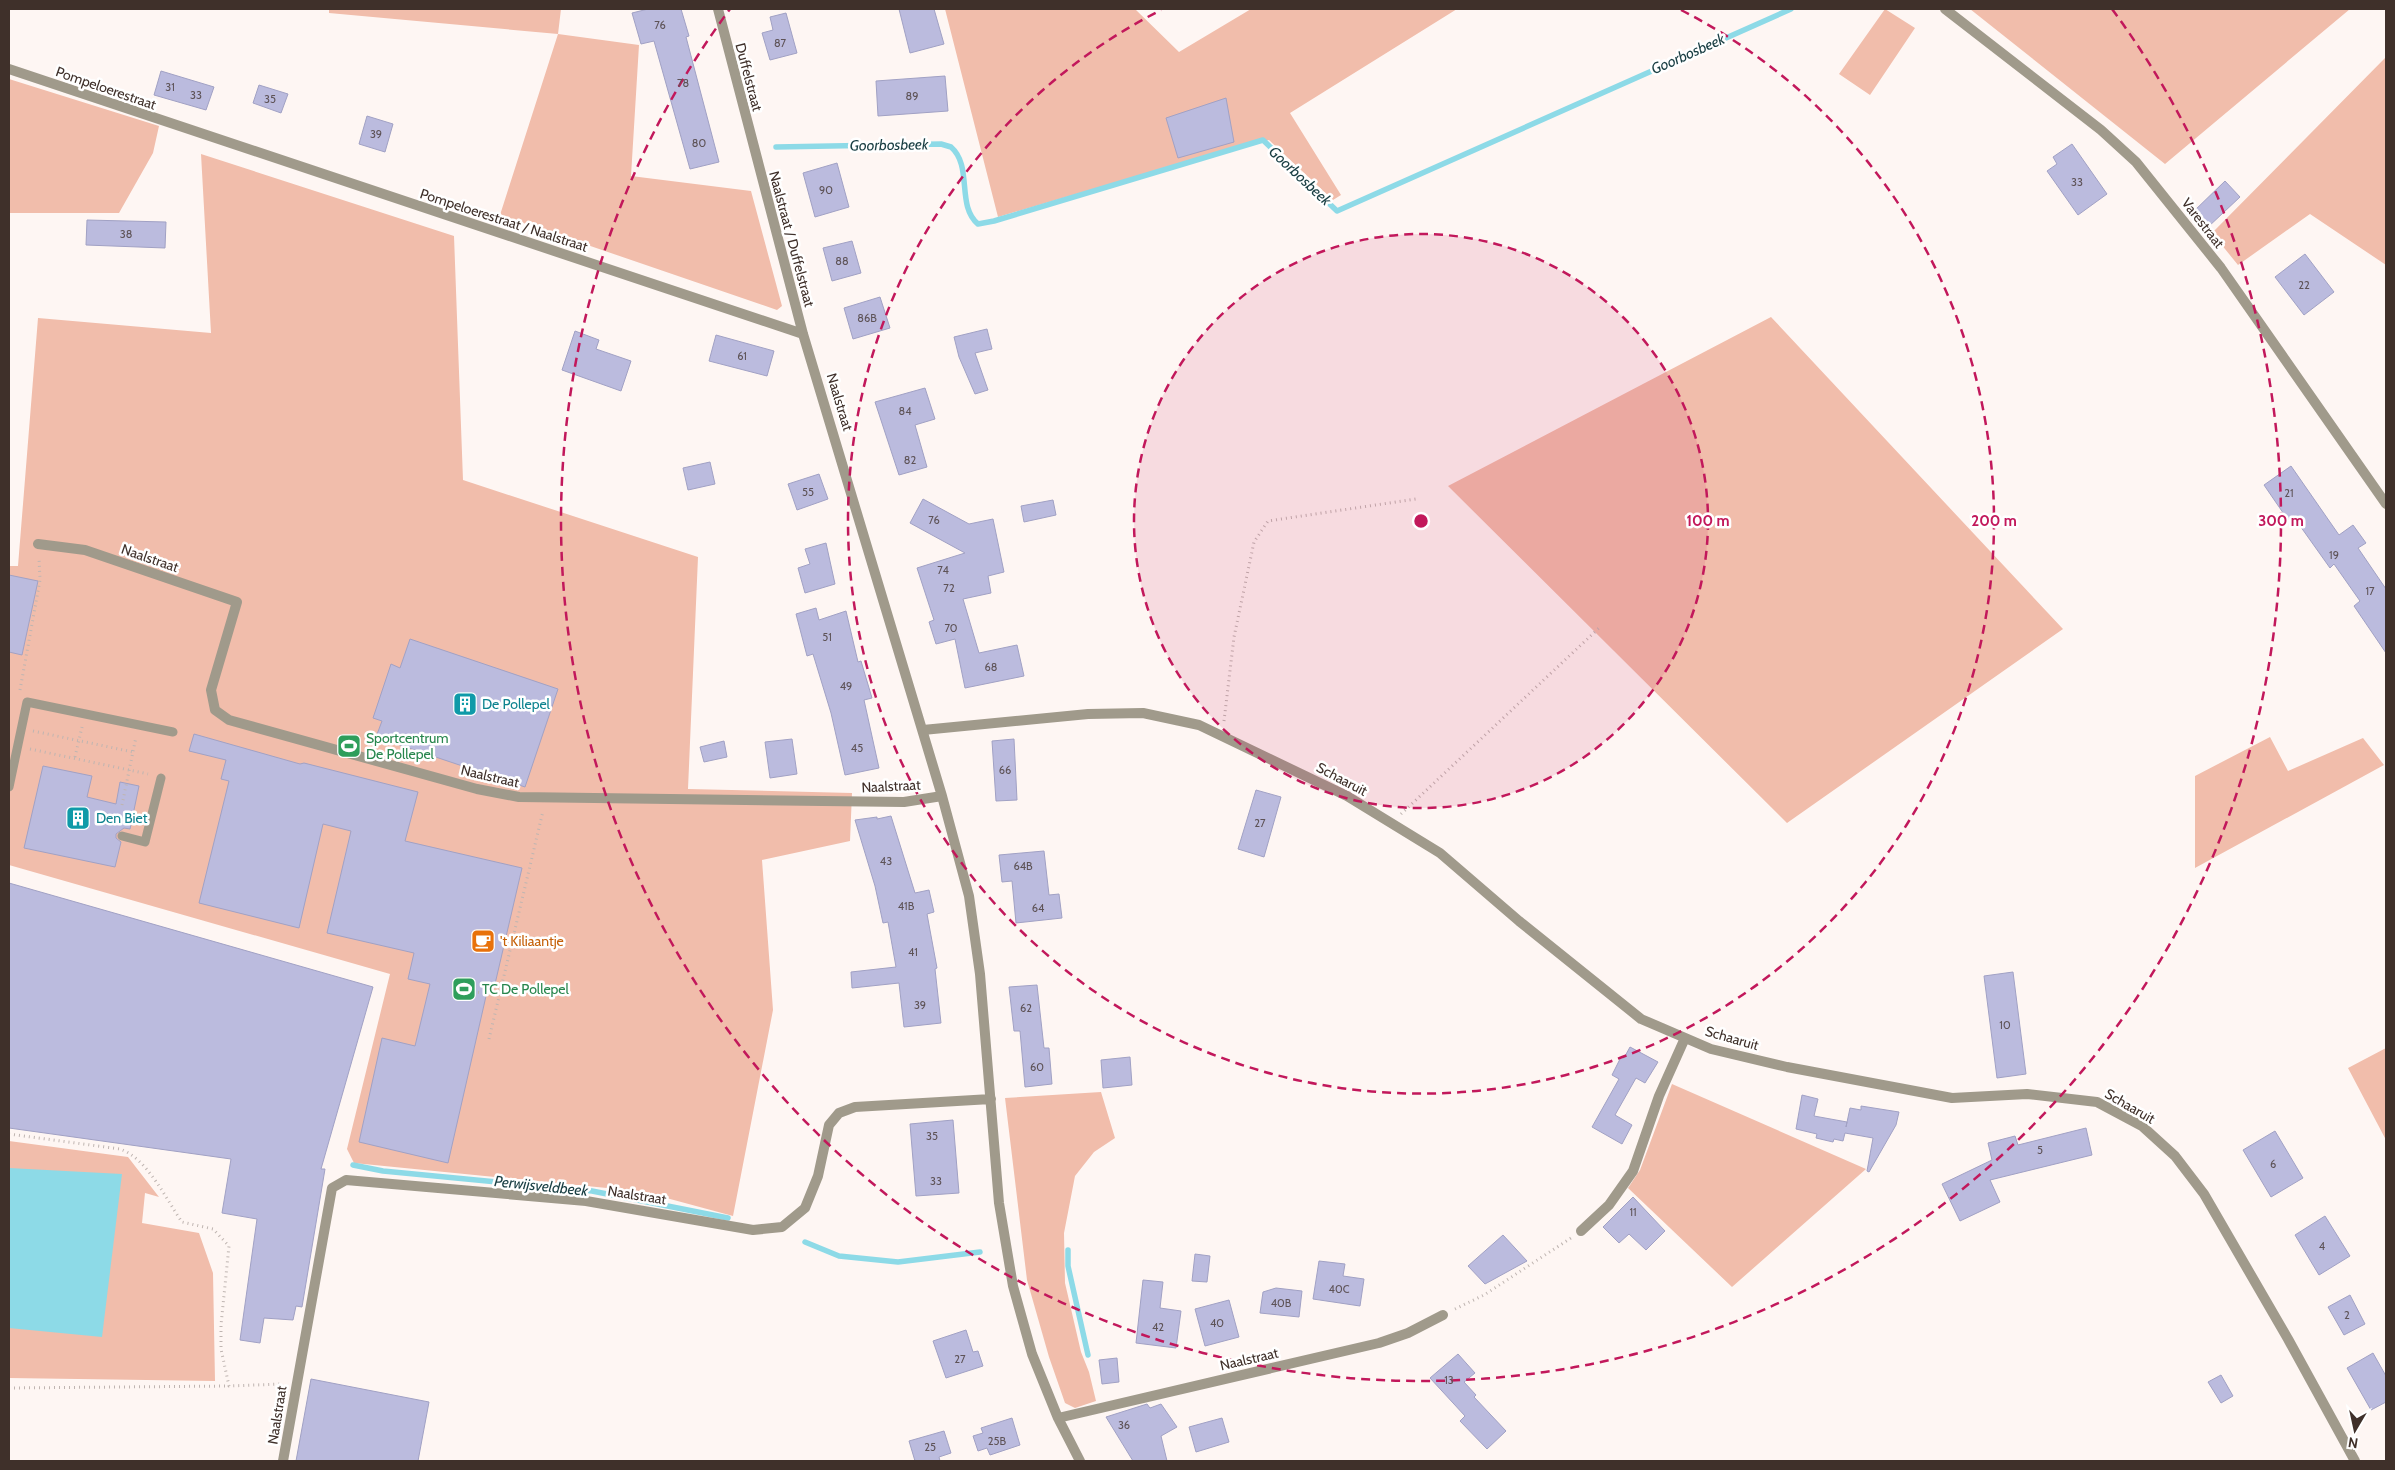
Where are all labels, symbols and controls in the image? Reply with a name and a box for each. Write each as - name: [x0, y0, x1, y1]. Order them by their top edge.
- house number: 76: [654, 18, 666, 32]
- water label: Goorbosbeek: [1648, 30, 1728, 78]
- house number: 87: [774, 36, 787, 50]
- street label: Duffelstraat: [731, 41, 767, 113]
- street label: Pompeloerestraat: [53, 62, 159, 114]
- house number: 78: [677, 76, 689, 90]
- house number: 31: [165, 80, 175, 94]
- house number: 33: [190, 88, 202, 102]
- house number: 89: [906, 89, 918, 103]
- house number: 35: [264, 92, 276, 106]
- house number: 39: [370, 127, 382, 141]
- water label: Goorbosbeek: [850, 135, 929, 155]
- house number: 80: [692, 136, 706, 150]
- water label: Goorbosbeek: [1265, 143, 1335, 210]
- street label: Naalstraat / Duffelstraat: [765, 169, 819, 309]
- house number: 33: [2071, 175, 2083, 189]
- house number: 90: [819, 183, 833, 197]
- street label: Pompeloerestraat / Naalstraat: [418, 184, 590, 256]
- street label: Varestraat: [2178, 194, 2228, 252]
- house number: 38: [120, 227, 132, 241]
- house number: 88: [835, 254, 849, 268]
- house number: 22: [2298, 278, 2310, 292]
- house number: 86B: [857, 311, 877, 325]
- house number: 61: [737, 349, 747, 363]
- street label: Naalstraat: [823, 371, 857, 433]
- house number: 84: [898, 404, 912, 418]
- house number: 82: [904, 453, 916, 467]
- house number: 55: [802, 485, 814, 499]
- house number: 21: [2284, 486, 2294, 500]
- centre of rings: [1412, 512, 1430, 530]
- text: 100 m: [1686, 512, 1730, 530]
- text: 200 m: [1971, 512, 2017, 530]
- text: 300 m: [2258, 512, 2304, 530]
- house number: 76: [928, 513, 940, 527]
- street label: Naalstraat: [119, 540, 181, 576]
- house number: 19: [2329, 548, 2339, 562]
- house number: 74: [937, 563, 949, 577]
- house number: 72: [943, 581, 955, 595]
- house number: 17: [2365, 584, 2375, 598]
- house number: 70: [944, 621, 958, 635]
- house number: 51: [822, 630, 832, 644]
- house number: 68: [985, 660, 997, 674]
- house number: 49: [840, 679, 852, 693]
- building icon: De Pollepel: [452, 691, 478, 717]
- place label: De Pollepel: [482, 695, 551, 713]
- place label: Sportcentrum De Pollepel: [366, 729, 449, 763]
- sports icon: Sportcentrum De Pollepel: [336, 733, 362, 759]
- house number: 45: [851, 741, 863, 755]
- street label: Schaaruit: [1313, 758, 1371, 800]
- street label: Naalstraat: [459, 761, 521, 792]
- house number: 66: [999, 763, 1011, 777]
- street label: Naalstraat: [861, 775, 921, 797]
- building icon: Den Biet: [65, 805, 91, 831]
- place label: Den Biet: [96, 809, 148, 827]
- house number: 27: [1254, 816, 1266, 830]
- house number: 43: [880, 854, 892, 868]
- house number: 64B: [1013, 859, 1033, 873]
- house number: 41B: [898, 899, 915, 913]
- house number: 64: [1032, 901, 1045, 915]
- cafe icon: 't Kiliaantje: [470, 928, 496, 954]
- place label: 't Kiliaantje: [500, 932, 564, 950]
- house number: 41: [908, 945, 918, 959]
- sports icon: TC De Pollepel: [451, 976, 477, 1002]
- place label: TC De Pollepel: [482, 980, 570, 998]
- house number: 39: [914, 998, 926, 1012]
- house number: 62: [1020, 1001, 1032, 1015]
- house number: 10: [1999, 1018, 2011, 1032]
- street label: Schaaruit: [1703, 1022, 1761, 1054]
- house number: 60: [1030, 1060, 1044, 1074]
- street label: Schaaruit: [2102, 1084, 2159, 1128]
- house number: 35: [926, 1129, 938, 1143]
- house number: 5: [2037, 1143, 2043, 1157]
- house number: 6: [2270, 1157, 2276, 1171]
- water label: Perwijsveldbeek: [493, 1172, 589, 1200]
- house number: 33: [930, 1174, 942, 1188]
- street label: Naalstraat: [606, 1181, 668, 1209]
- house number: 11: [1629, 1205, 1637, 1219]
- house number: 4: [2319, 1239, 2326, 1253]
- house number: 40C: [1329, 1282, 1350, 1296]
- house number: 40B: [1271, 1296, 1292, 1310]
- house number: 2: [2344, 1308, 2350, 1322]
- house number: 40: [1210, 1316, 1224, 1330]
- house number: 42: [1152, 1320, 1164, 1334]
- street label: Naalstraat: [1218, 1343, 1280, 1374]
- house number: 27: [954, 1352, 966, 1366]
- house number: 13: [1444, 1373, 1454, 1387]
- street label: Naalstraat: [263, 1384, 291, 1446]
- north arrow: [2330, 1405, 2380, 1455]
- house number: 36: [1118, 1418, 1130, 1432]
- text: N: [2347, 1433, 2359, 1453]
- house number: 25B: [988, 1434, 1007, 1448]
- house number: 25: [924, 1440, 936, 1454]

